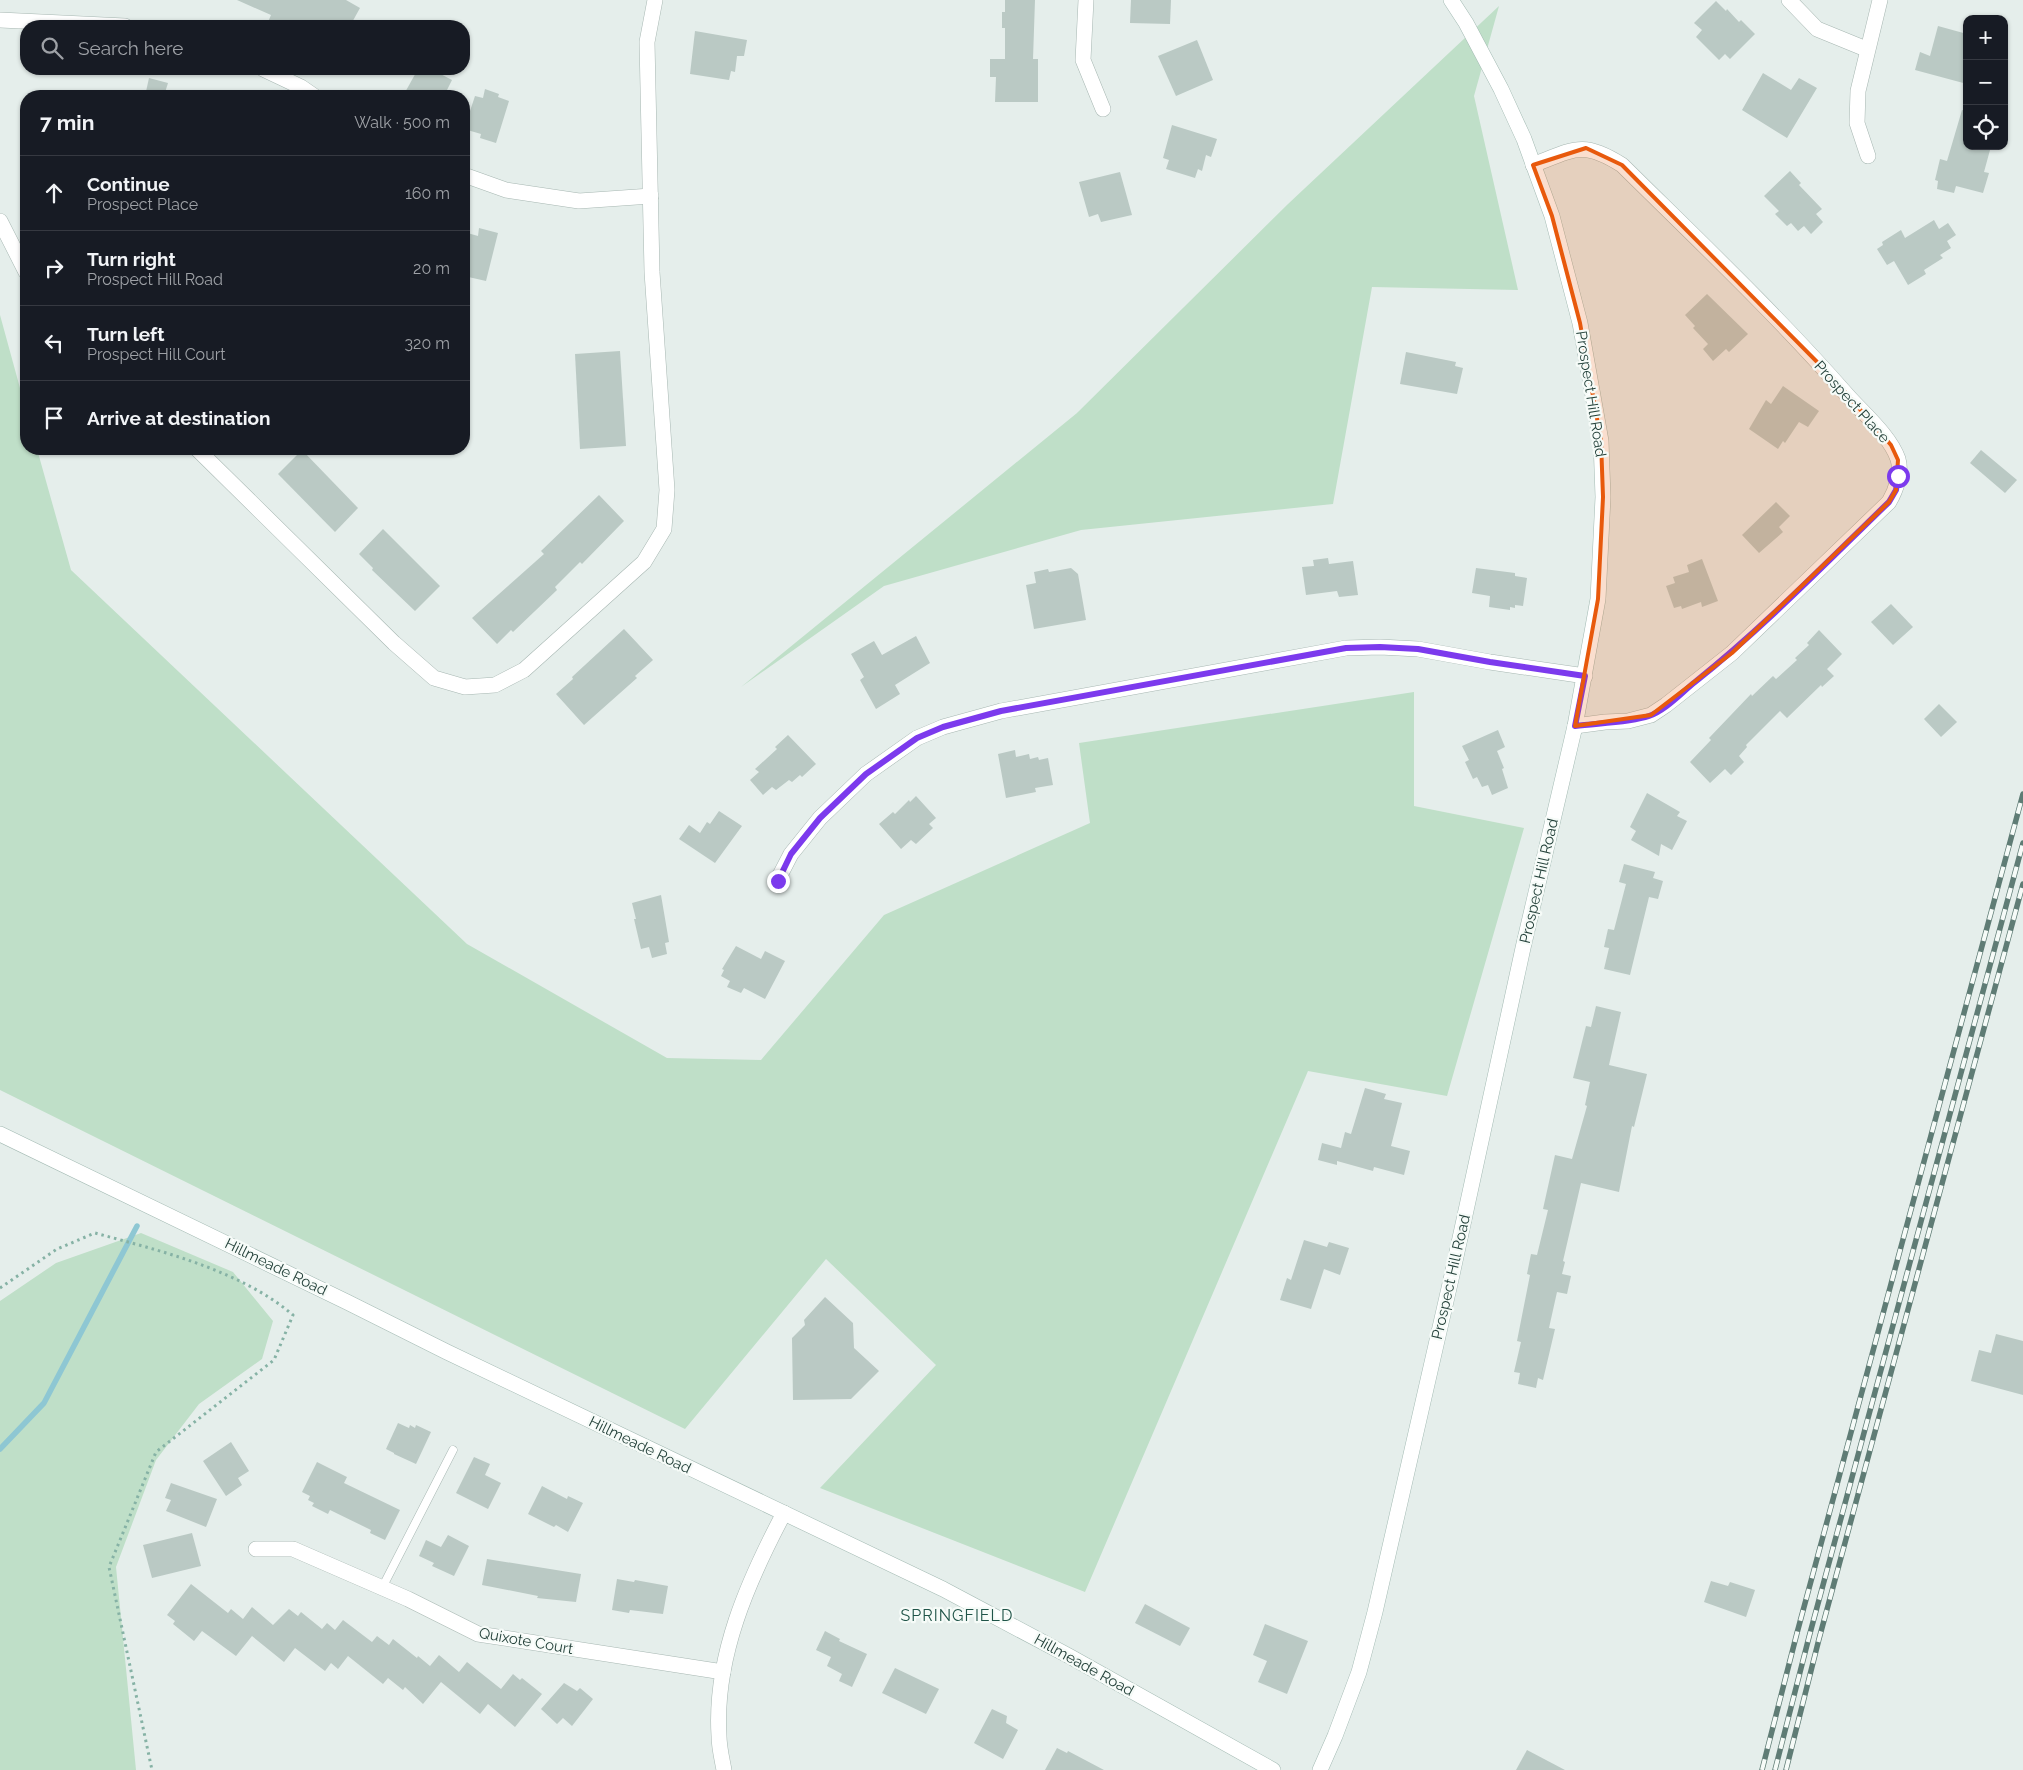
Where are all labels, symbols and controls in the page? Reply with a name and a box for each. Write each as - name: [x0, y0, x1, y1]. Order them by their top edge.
- map controls: [1963, 15, 2008, 150]
- button: +: [1963, 15, 2008, 60]
- search box: [20, 20, 470, 75]
- icon: search: [38, 34, 66, 62]
- text: Search here: [78, 37, 184, 59]
- button: −: [1963, 60, 2008, 105]
- button: locate: [1963, 105, 2008, 150]
- text: 7 min: [40, 110, 94, 135]
- text: Walk · 500 m: [354, 113, 450, 132]
- text: Continue: [87, 173, 170, 195]
- icon: ahead: [40, 179, 68, 207]
- text: 160 m: [405, 184, 450, 203]
- text: Prospect Place: [87, 195, 198, 214]
- text: Turn right: [87, 248, 176, 270]
- icon: right: [40, 254, 68, 282]
- text: 20 m: [413, 259, 450, 278]
- text: Prospect Hill Road: [87, 270, 223, 289]
- text: Turn left: [87, 323, 164, 345]
- icon: left: [40, 329, 68, 357]
- street label: Prospect Hill Road: [1572, 330, 1610, 458]
- text: 320 m: [405, 334, 450, 353]
- text: Prospect Hill Court: [87, 345, 226, 364]
- street label: Prospect Place: [1810, 357, 1894, 447]
- icon: arrive: [40, 404, 68, 432]
- text: Arrive at destination: [87, 407, 271, 429]
- route start: [1887, 465, 1910, 488]
- street label: Prospect Hill Road: [1516, 817, 1562, 945]
- route end: [767, 870, 790, 893]
- street label: Prospect Hill Road: [1428, 1213, 1474, 1341]
- street label: Hillmeade Road: [222, 1235, 330, 1299]
- street label: Hillmeade Road: [586, 1413, 694, 1477]
- district label: SPRINGFIELD: [901, 1606, 1013, 1625]
- street label: Quixote Court: [477, 1624, 575, 1658]
- street label: Hillmeade Road: [1031, 1630, 1137, 1700]

